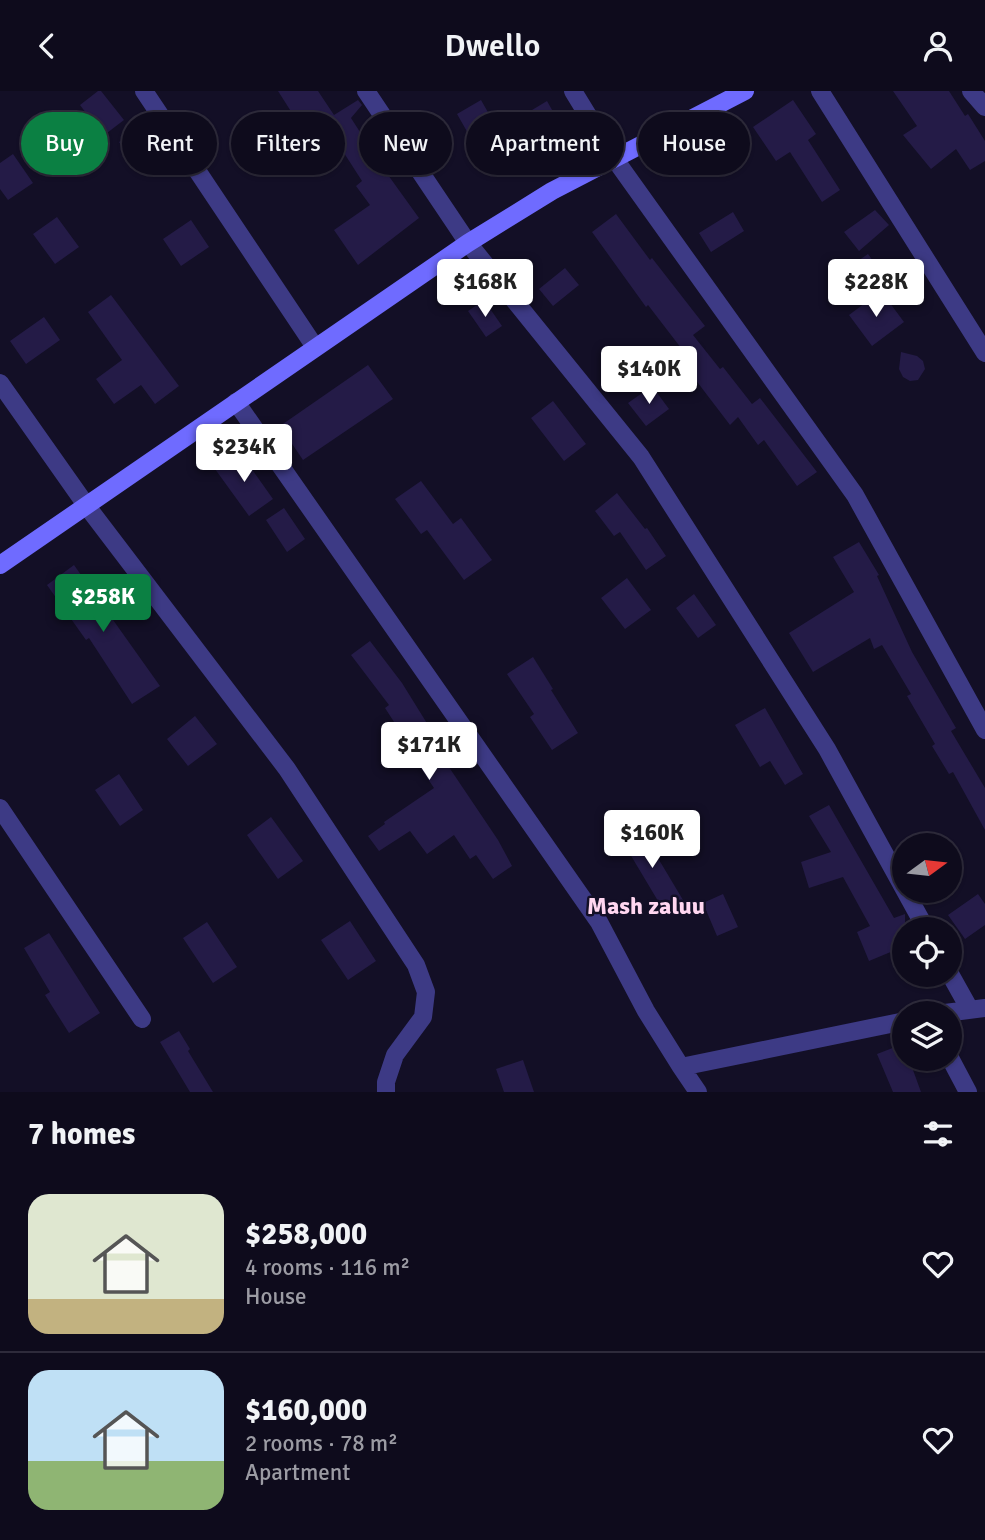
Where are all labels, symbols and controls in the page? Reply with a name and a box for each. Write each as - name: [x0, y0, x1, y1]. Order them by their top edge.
- text: Dwello: [445, 26, 540, 65]
- icon: back: [28, 27, 66, 65]
- icon: person: [919, 27, 957, 65]
- chip: Buy: [21, 112, 108, 175]
- chip: Rent: [122, 112, 217, 175]
- chip: Filters: [231, 112, 345, 175]
- chip: New: [359, 112, 452, 175]
- chip: Apartment: [466, 112, 624, 175]
- chip: House: [638, 112, 750, 175]
- pin: $168K: [436, 259, 534, 319]
- pin: $228K: [827, 259, 925, 319]
- text: $168K: [453, 267, 517, 296]
- text: $228K: [844, 267, 908, 296]
- pin: $140K: [600, 347, 698, 406]
- text: $140K: [617, 354, 681, 383]
- pin: $234K: [195, 425, 293, 484]
- text: $234K: [212, 432, 276, 461]
- pin: $258K: [54, 575, 152, 634]
- text: $258K: [71, 582, 135, 611]
- pin: $171K: [380, 723, 478, 782]
- text: $171K: [397, 730, 461, 759]
- pin: $160K: [603, 811, 701, 870]
- text: $160K: [620, 818, 684, 847]
- north arrow: [892, 833, 962, 903]
- map controls: [892, 833, 962, 1071]
- district label: Mash zaluu: [587, 891, 705, 921]
- button: locate: [892, 917, 962, 987]
- button: layers: [892, 1001, 962, 1071]
- icon: filters: [919, 1115, 957, 1153]
- text: 7 homes: [28, 1116, 135, 1153]
- text: $258,000: [245, 1216, 367, 1253]
- icon: home: [84, 1222, 168, 1306]
- icon: heart: [919, 1245, 957, 1283]
- text: 4 rooms · 116 m²: [245, 1253, 410, 1282]
- text: House: [245, 1282, 307, 1311]
- text: $160,000: [245, 1392, 367, 1429]
- icon: home: [84, 1398, 168, 1482]
- icon: heart: [919, 1421, 957, 1459]
- text: 2 rooms · 78 m²: [245, 1429, 398, 1458]
- text: Apartment: [245, 1458, 350, 1487]

